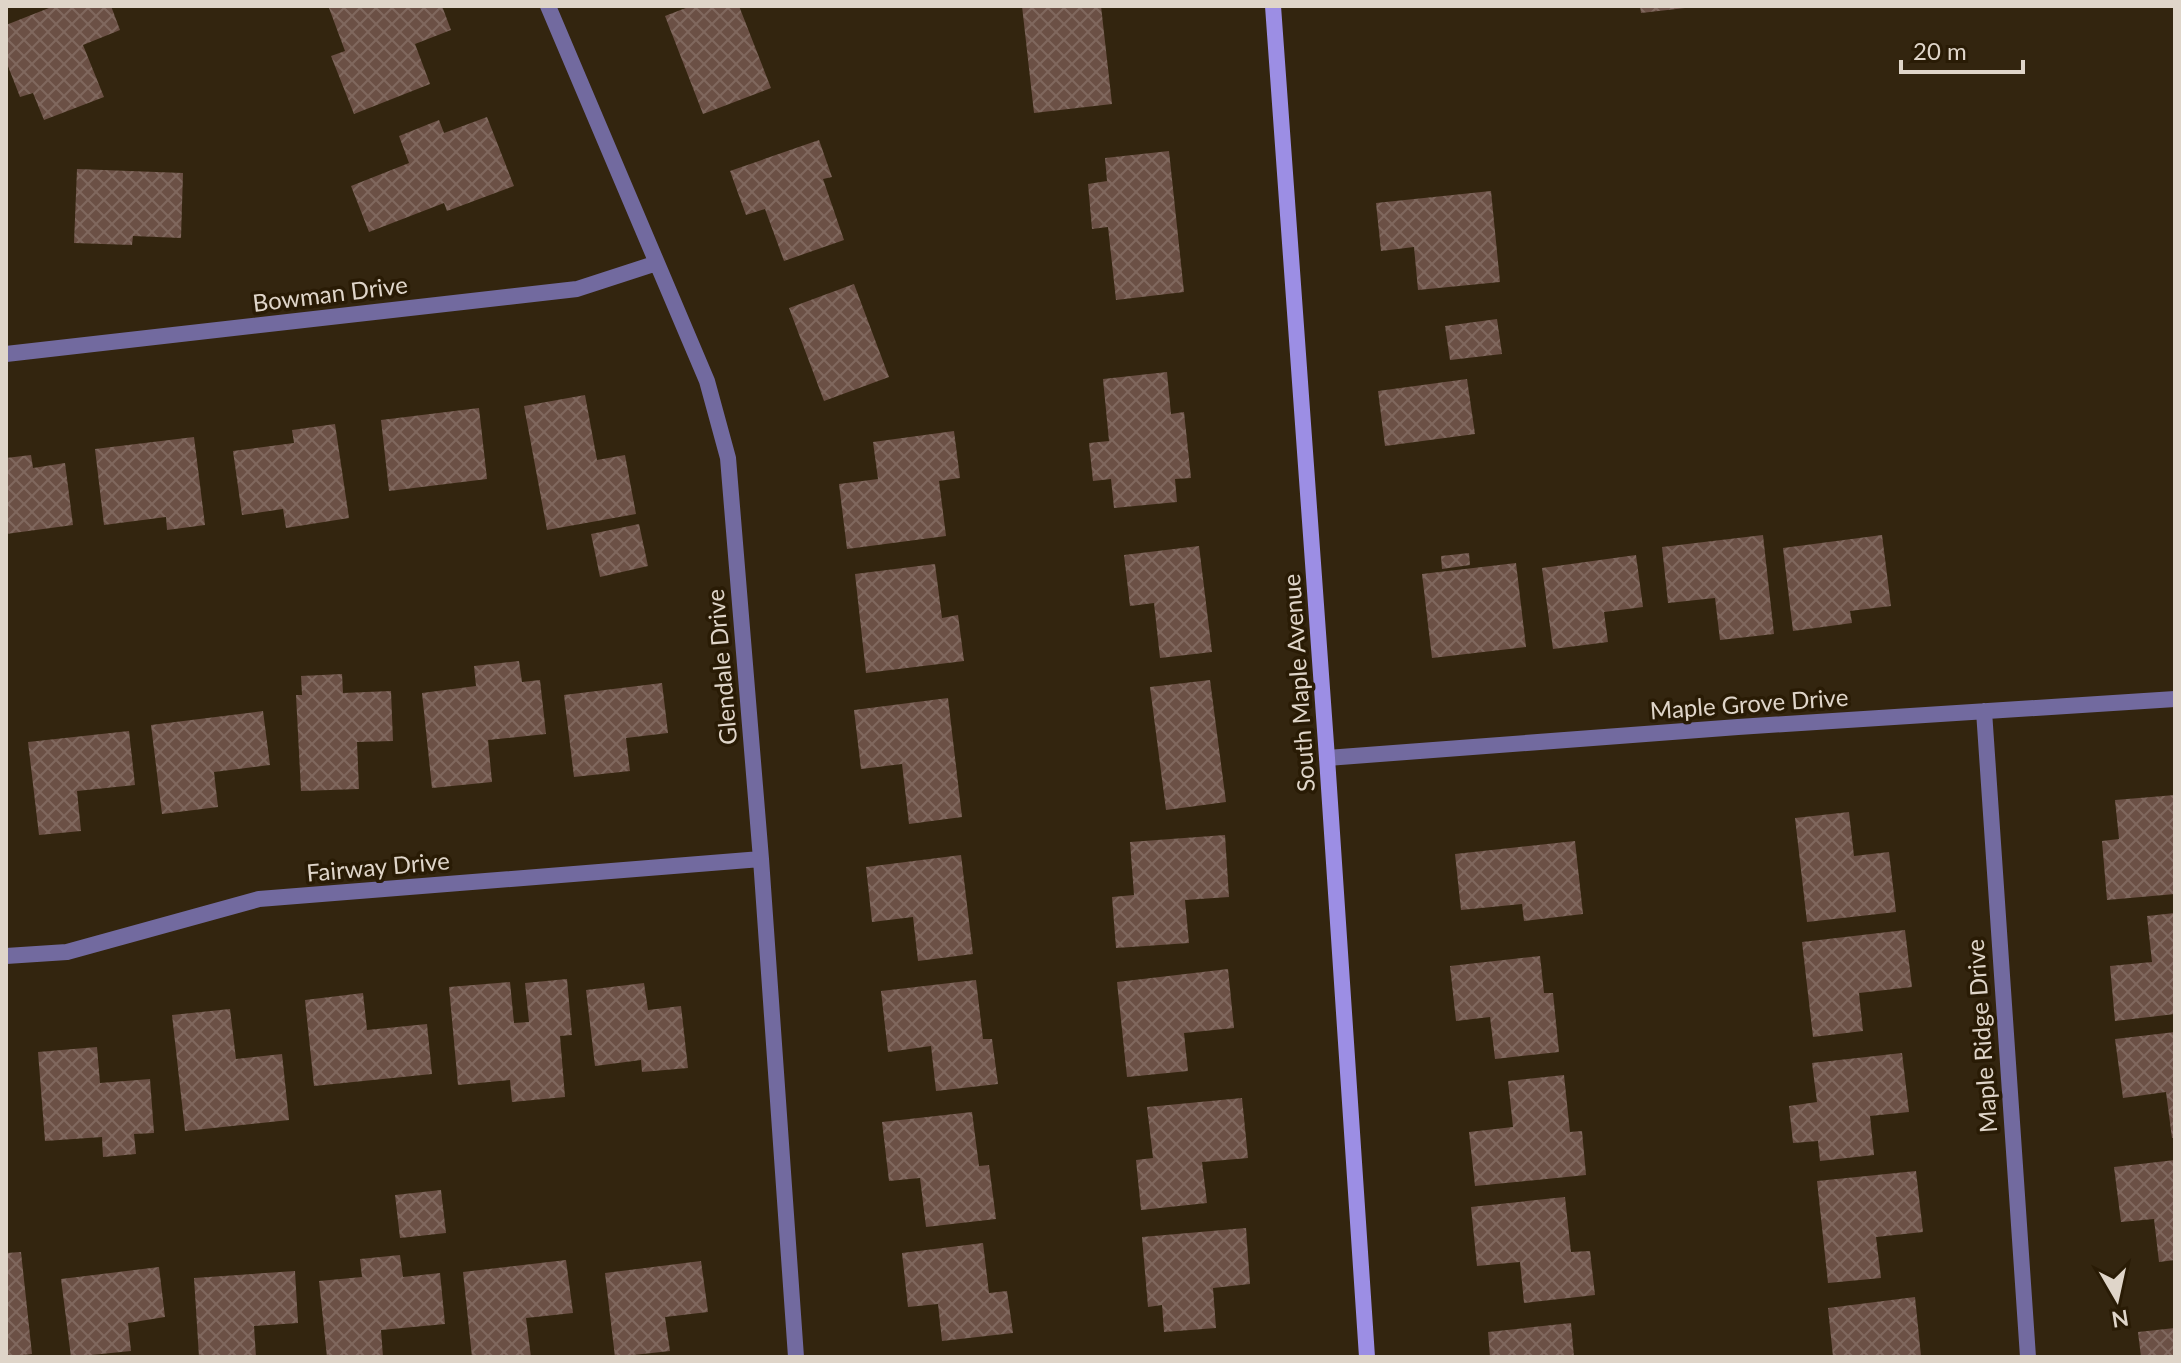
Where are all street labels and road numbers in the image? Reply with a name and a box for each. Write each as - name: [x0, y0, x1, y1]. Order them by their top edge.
- street label: Bowman Drive: [251, 269, 409, 317]
- street label: South Maple Avenue: [1276, 573, 1320, 793]
- street label: Glendale Drive: [700, 588, 742, 746]
- street label: Maple Grove Drive: [1649, 682, 1849, 724]
- street label: Fairway Drive: [305, 845, 451, 887]
- street label: Maple Ridge Drive: [1960, 938, 2002, 1134]

